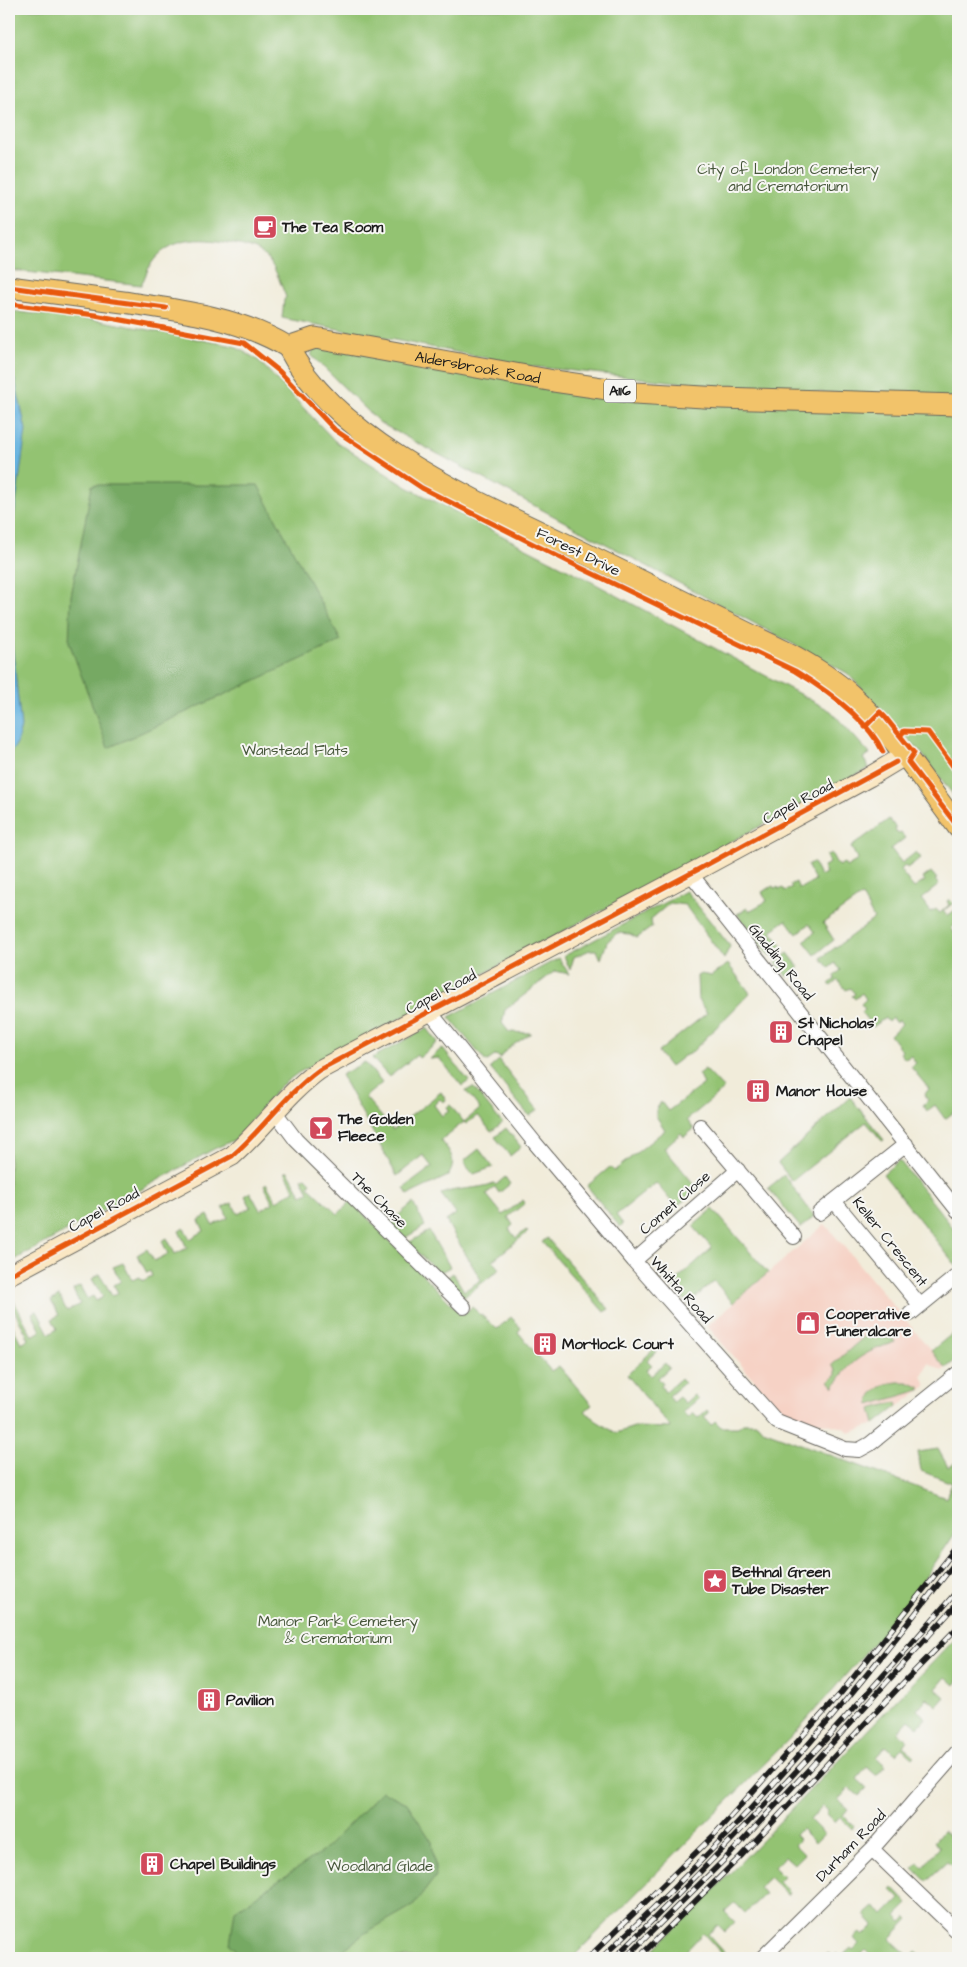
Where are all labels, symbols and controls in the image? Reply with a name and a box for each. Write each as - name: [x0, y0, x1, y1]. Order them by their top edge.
- park label: City of London Cemetery and Crematorium: [697, 159, 879, 197]
- cafe icon: The Tea Room: [252, 214, 278, 240]
- place label: The Tea Room: [281, 217, 384, 238]
- street label: Aldersbrook Road: [413, 346, 542, 389]
- road number: A116: [604, 380, 636, 402]
- street label: Forest Drive: [533, 523, 623, 581]
- park label: Wanstead Flats: [242, 740, 349, 761]
- street label: Capel Road: [759, 774, 837, 829]
- street label: Gladding Road: [743, 919, 819, 1006]
- street label: Capel Road: [402, 964, 480, 1019]
- place label: St Nicholas' Chapel: [797, 1013, 877, 1051]
- building icon: St Nicholas' Chapel: [768, 1019, 794, 1045]
- building icon: Manor House: [745, 1078, 771, 1104]
- place label: Manor House: [776, 1081, 867, 1102]
- place label: The Golden Fleece: [337, 1109, 414, 1147]
- bar icon: The Golden Fleece: [308, 1115, 334, 1141]
- street label: Comet Close: [635, 1166, 715, 1240]
- street label: The Chase: [346, 1167, 412, 1233]
- street label: Capel Road: [65, 1182, 143, 1237]
- street label: Keller Crescent: [847, 1193, 933, 1291]
- street label: Whitta Road: [645, 1252, 717, 1328]
- place label: Cooperative Funeralcare: [826, 1304, 911, 1342]
- shop icon: Cooperative Funeralcare: [795, 1310, 821, 1336]
- building icon: Mortlock Court: [532, 1331, 558, 1357]
- place label: Mortlock Court: [562, 1334, 675, 1355]
- place label: Bethnal Green Tube Disaster: [731, 1562, 831, 1600]
- place icon: Bethnal Green Tube Disaster: [702, 1568, 728, 1594]
- park label: Manor Park Cemetery & Crematorium: [258, 1611, 418, 1649]
- building icon: Pavilion: [196, 1687, 222, 1713]
- place label: Pavilion: [226, 1690, 274, 1711]
- street label: Durham Road: [811, 1805, 891, 1887]
- building icon: Chapel Buildings: [139, 1851, 165, 1877]
- place label: Chapel Buildings: [170, 1854, 277, 1877]
- park label: Woodland Glade: [327, 1856, 433, 1877]

